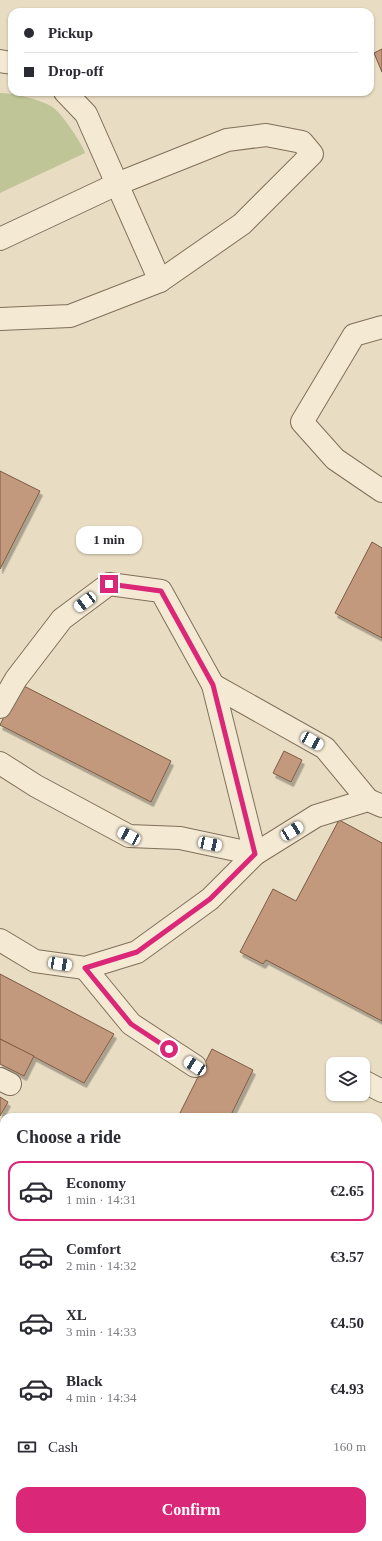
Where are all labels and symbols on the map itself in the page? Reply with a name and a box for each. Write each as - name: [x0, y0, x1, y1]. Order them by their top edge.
- callout: 1 min: [76, 526, 142, 554]
- route end: [100, 575, 118, 593]
- car: [72, 590, 98, 614]
- car: [299, 730, 325, 752]
- car: [279, 820, 305, 842]
- car: [116, 825, 142, 847]
- car: [197, 836, 223, 852]
- car: [47, 956, 73, 972]
- route start: [160, 1040, 178, 1058]
- car: [182, 1054, 208, 1078]

